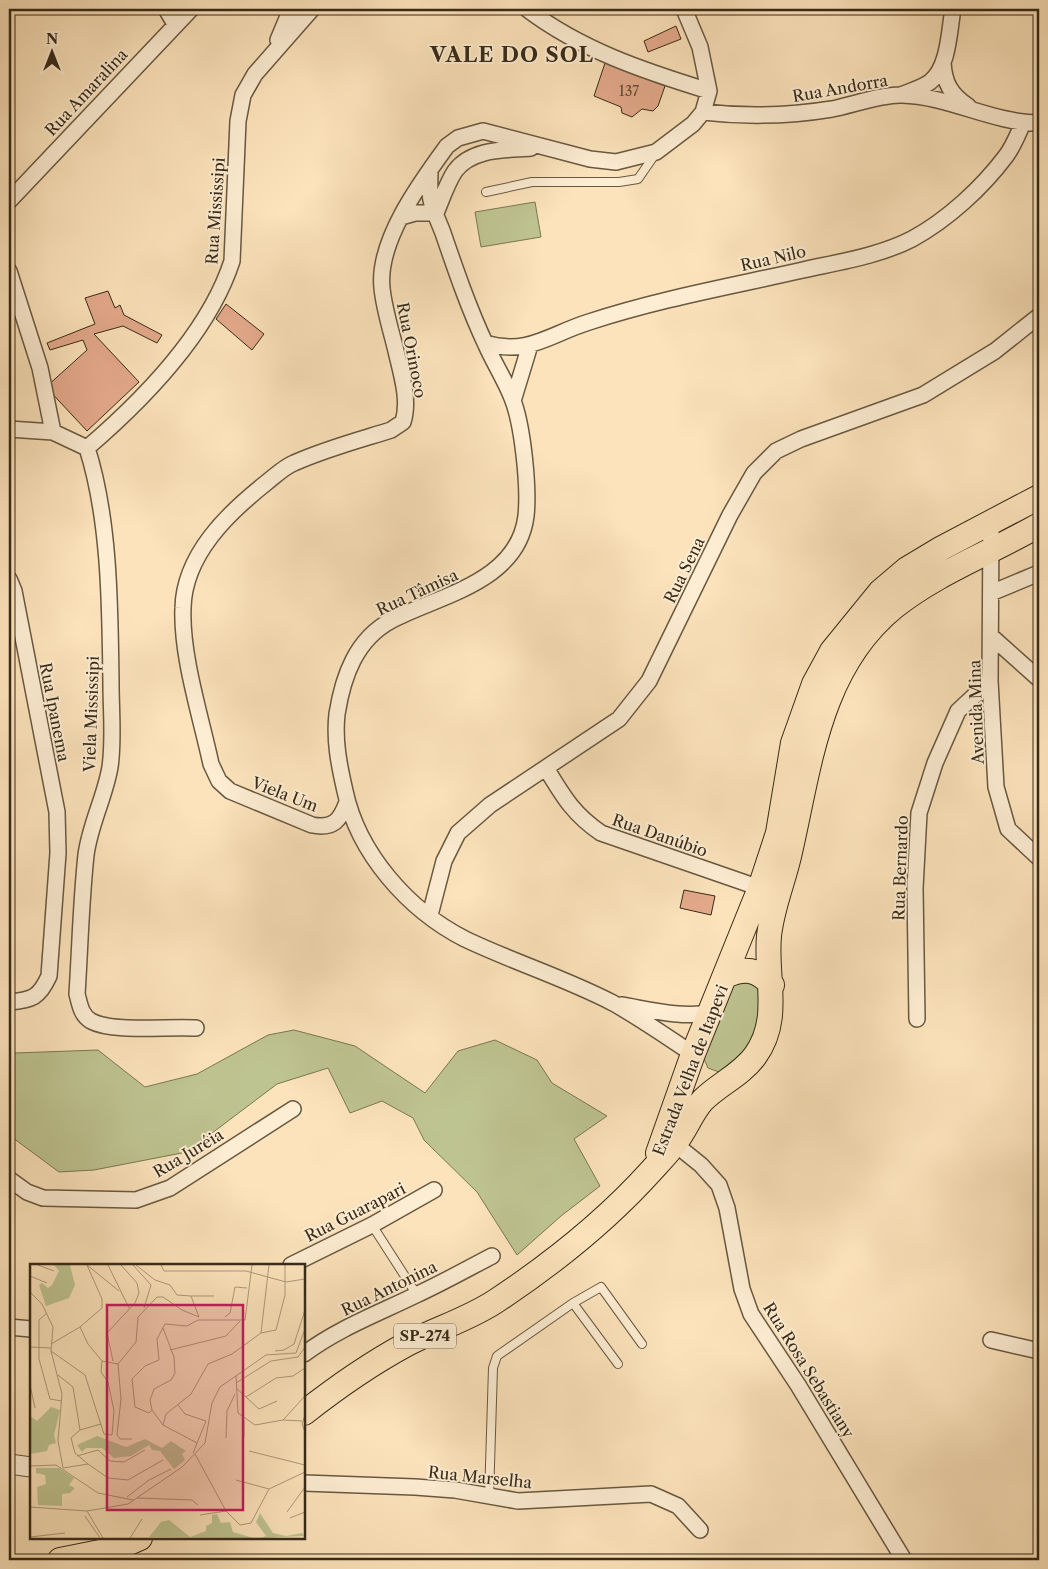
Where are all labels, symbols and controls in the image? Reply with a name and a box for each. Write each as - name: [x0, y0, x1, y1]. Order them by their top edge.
- north arrow: [28, 28, 78, 78]
- text: N: [46, 30, 58, 48]
- district label: VALE DO SOL: [429, 42, 594, 67]
- street label: Rua Amaralina: [41, 44, 132, 140]
- street label: Rua Andorra: [791, 70, 890, 106]
- house number: 137: [619, 82, 639, 100]
- street label: Rua Mississipi: [201, 157, 229, 265]
- street label: Rua Nilo: [738, 241, 808, 275]
- street label: Rua Orinoco: [393, 300, 431, 400]
- street label: Rua Sena: [659, 533, 709, 606]
- street label: Rua Tâmisa: [373, 564, 461, 620]
- street label: Viela Mississipi: [79, 656, 103, 773]
- street label: Avenida Mina: [964, 659, 988, 766]
- street label: Rua Ipanema: [36, 661, 75, 764]
- street label: Viela Um: [248, 772, 321, 816]
- street label: Rua Danúbio: [610, 809, 710, 861]
- street label: Rua Bernardo: [888, 815, 912, 921]
- street label: Estrada Velha de Itapevi: [648, 982, 732, 1158]
- street label: Rua Juréia: [149, 1124, 227, 1182]
- street label: Rua Guarapari: [301, 1178, 409, 1246]
- street label: Rua Antonina: [338, 1256, 441, 1320]
- inset map: [30, 1264, 305, 1539]
- street label: Rua Rosa Sebastiany: [759, 1299, 859, 1442]
- road number: SP-274: [394, 1324, 456, 1348]
- street label: Rua Marselha: [427, 1462, 534, 1492]

